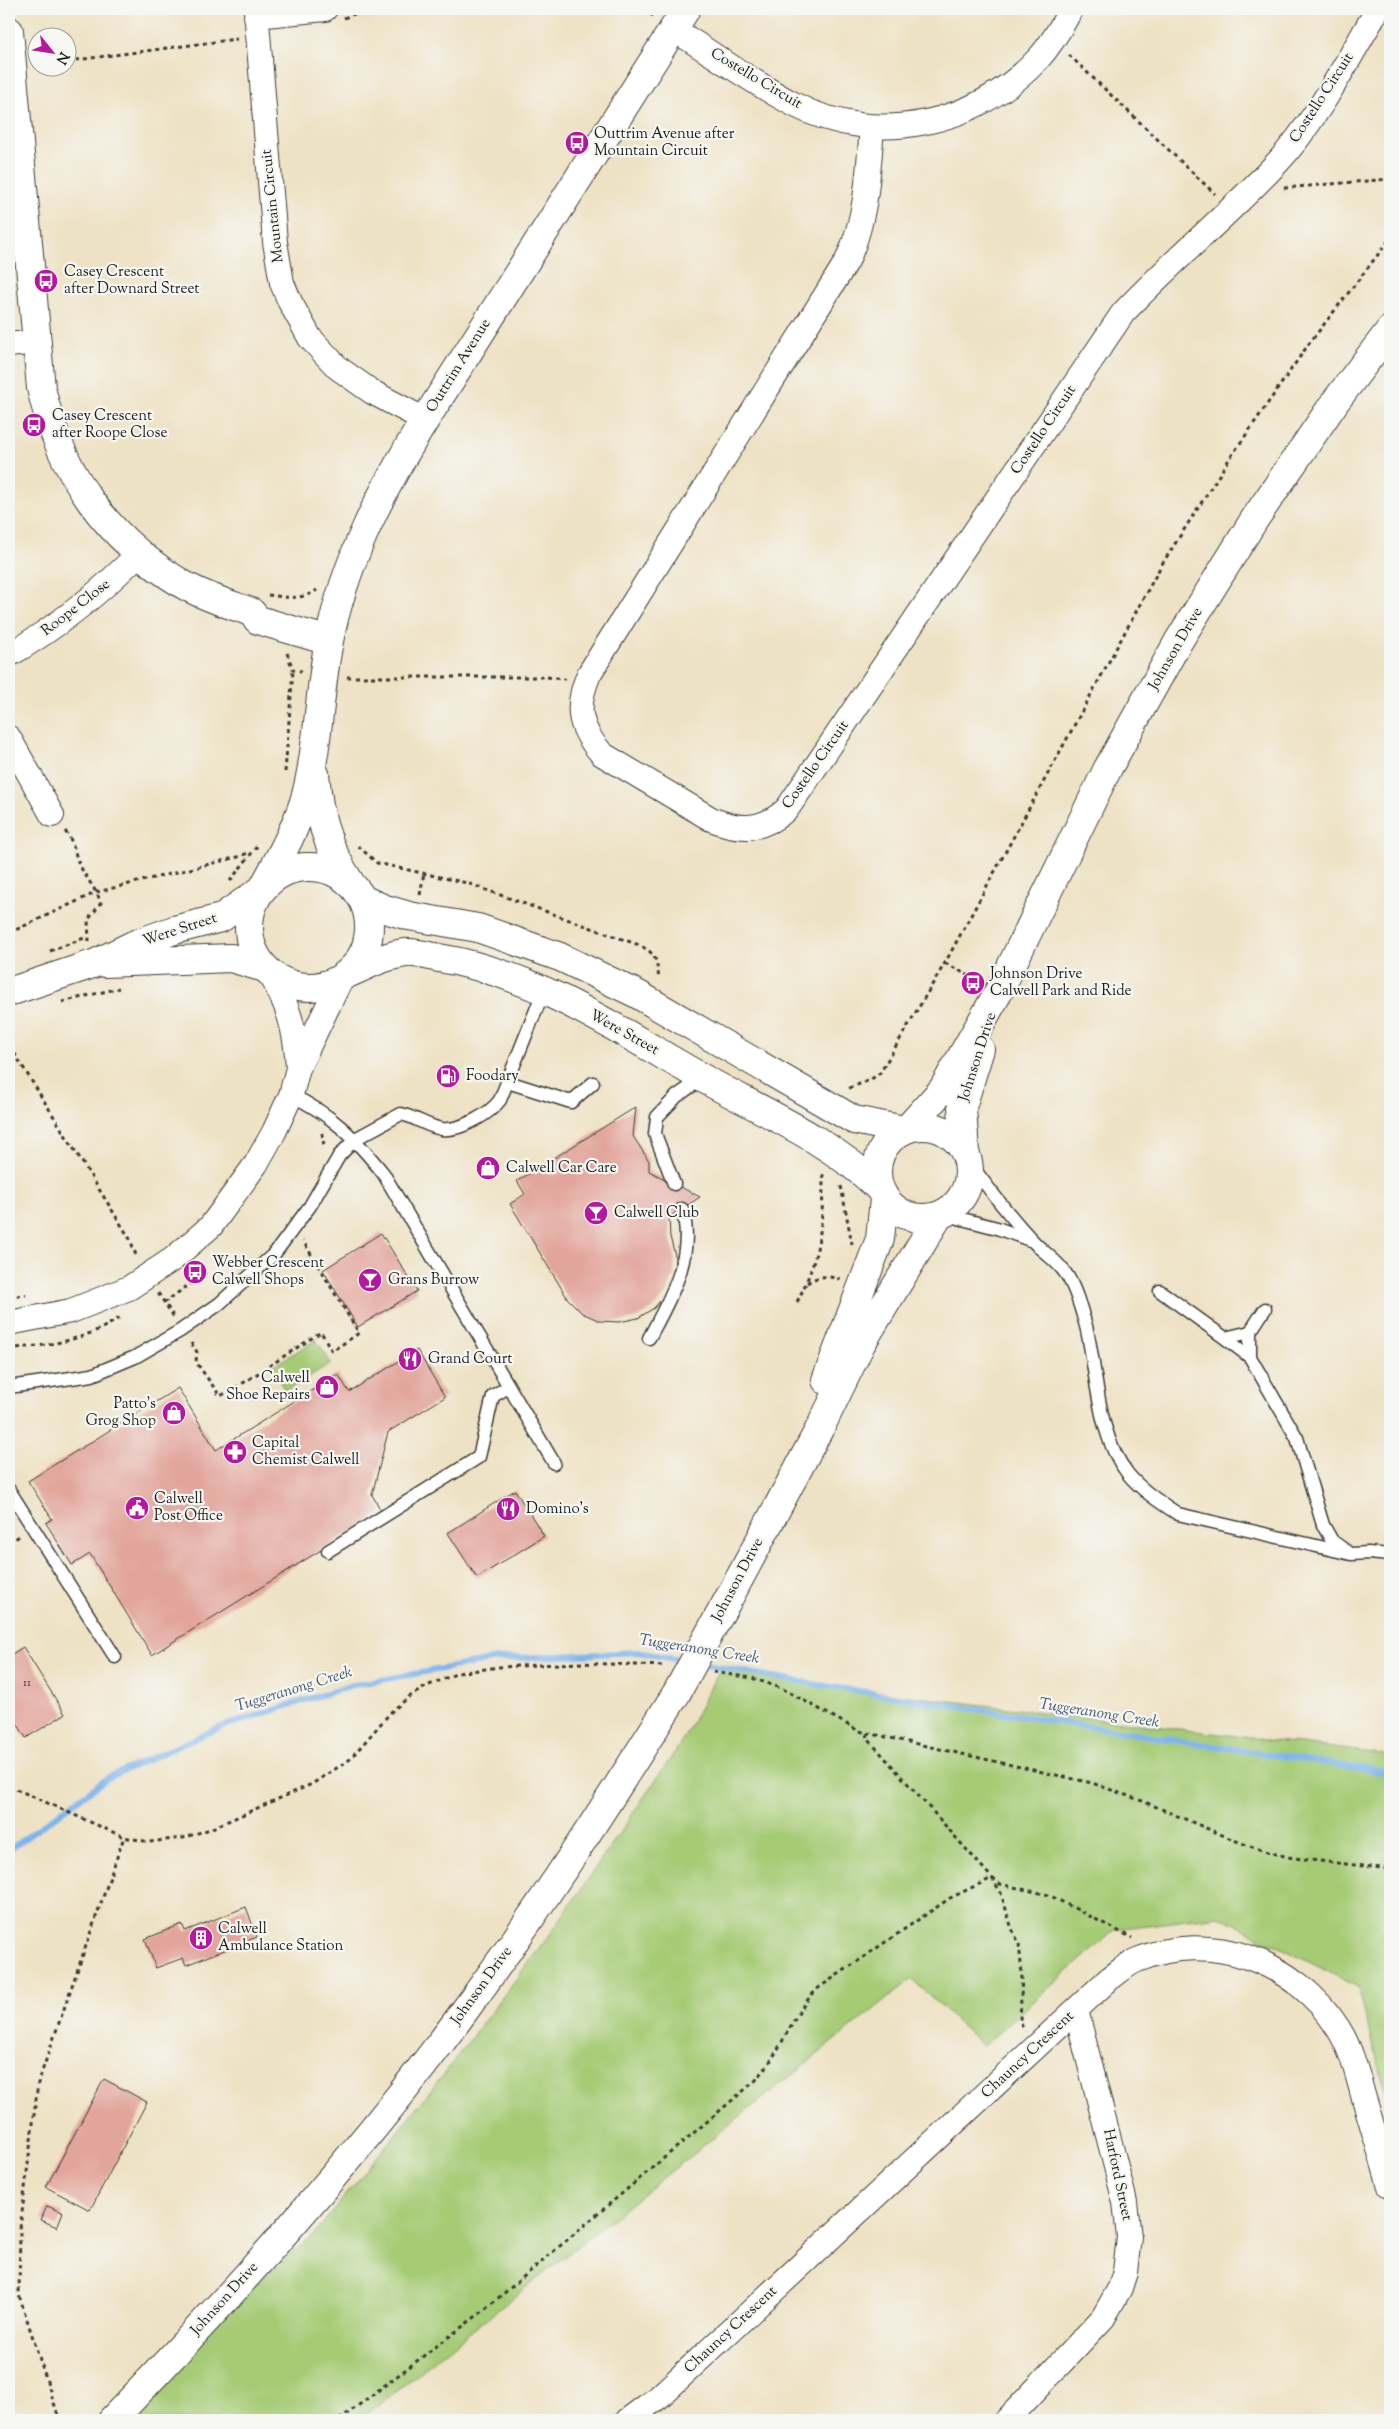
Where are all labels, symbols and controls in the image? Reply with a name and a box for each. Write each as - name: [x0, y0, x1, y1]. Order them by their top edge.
- north arrow: [28, 28, 78, 78]
- street label: Costello Circuit: [706, 43, 806, 115]
- text: N: [50, 48, 73, 67]
- street label: Costello Circuit: [1285, 49, 1359, 147]
- place label: Outtrim Avenue after Mountain Circuit: [594, 124, 735, 162]
- bus stop icon: Outtrim Avenue after Mountain Circuit: [564, 130, 590, 156]
- street label: Mountain Circuit: [257, 148, 289, 264]
- place label: Casey Crescent after Downard Street: [64, 262, 200, 300]
- bus stop icon: Casey Crescent after Downard Street: [33, 268, 59, 294]
- street label: Outtrim Avenue: [422, 315, 496, 417]
- street label: Costello Circuit: [1006, 381, 1082, 479]
- place label: Casey Crescent after Roope Close: [52, 406, 167, 444]
- bus stop icon: Casey Crescent after Roope Close: [21, 412, 47, 438]
- street label: Roope Close: [37, 574, 115, 642]
- street label: Johnson Drive: [1143, 604, 1208, 695]
- street label: Costello Circuit: [778, 716, 854, 814]
- street label: Were Street: [140, 908, 220, 952]
- place label: Johnson Drive Calwell Park and Ride: [989, 964, 1132, 1002]
- bus stop icon: Johnson Drive Calwell Park and Ride: [960, 970, 986, 996]
- street label: Were Street: [585, 1005, 663, 1061]
- street label: Johnson Drive: [953, 1010, 1002, 1105]
- fuel station icon: Foodary: [435, 1063, 461, 1089]
- place label: Foodary: [466, 1066, 519, 1087]
- shop icon: Calwell Car Care: [475, 1155, 501, 1181]
- place label: Calwell Car Care: [506, 1158, 617, 1179]
- bar icon: Calwell Club: [583, 1200, 609, 1226]
- place label: Calwell Club: [614, 1203, 699, 1224]
- place label: Webber Crescent Calwell Shops: [212, 1253, 324, 1291]
- bus stop icon: Webber Crescent Calwell Shops: [182, 1259, 208, 1285]
- bar icon: Grans Burrow: [357, 1267, 383, 1293]
- place label: Grans Burrow: [388, 1270, 479, 1291]
- restaurant icon: Grand Court: [397, 1346, 423, 1372]
- place label: Grand Court: [428, 1349, 512, 1370]
- place label: Calwell Shoe Repairs: [226, 1368, 310, 1406]
- shop icon: Calwell Shoe Repairs: [314, 1374, 340, 1400]
- place label: Patto's Grog Shop: [85, 1394, 156, 1432]
- shop icon: Patto's Grog Shop: [161, 1400, 187, 1426]
- place label: Capital Chemist Calwell: [252, 1433, 360, 1471]
- pharmacy icon: Capital Chemist Calwell: [222, 1439, 248, 1465]
- place label: Calwell Post Office: [154, 1489, 223, 1527]
- public building icon: Calwell Post Office: [124, 1495, 150, 1521]
- restaurant icon: Domino's: [495, 1496, 521, 1522]
- place label: Domino's: [526, 1499, 589, 1520]
- street label: Johnson Drive: [707, 1534, 769, 1627]
- water label: Tuggeranong Creek: [637, 1629, 761, 1671]
- water label: Tuggeranong Creek: [233, 1661, 355, 1719]
- house number: 11: [23, 1674, 31, 1692]
- water label: Tuggeranong Creek: [1037, 1693, 1161, 1735]
- place label: Calwell Ambulance Station: [218, 1919, 343, 1957]
- building icon: Calwell Ambulance Station: [188, 1925, 214, 1951]
- street label: Johnson Drive: [446, 1942, 518, 2030]
- street label: Chauncy Crescent: [977, 2006, 1079, 2104]
- street label: Harford Street: [1097, 2127, 1137, 2223]
- street label: Johnson Drive: [186, 2258, 264, 2341]
- street label: Chauncy Crescent: [680, 2281, 782, 2379]

